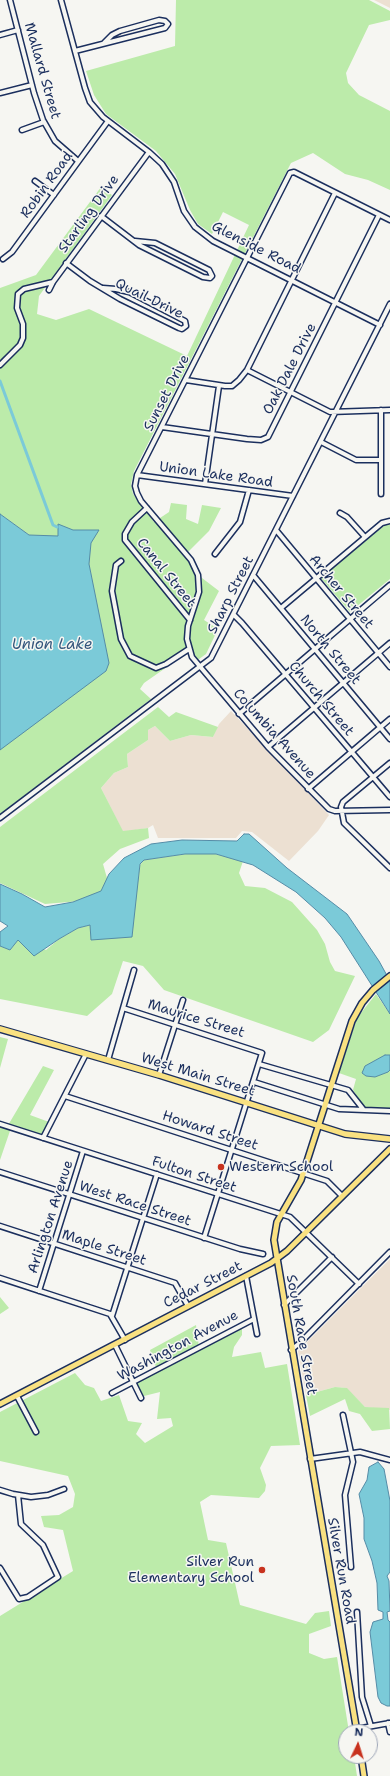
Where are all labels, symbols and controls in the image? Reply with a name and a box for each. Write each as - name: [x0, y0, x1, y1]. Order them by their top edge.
- street label: Mallard Street: [20, 21, 64, 121]
- street label: Robin Road: [17, 148, 77, 222]
- street label: Starling Drive: [55, 172, 123, 256]
- street label: Glenside Road: [209, 218, 303, 278]
- street label: Quail Drive: [112, 275, 186, 323]
- street label: Oak Dale Drive: [260, 321, 320, 417]
- street label: Sunset Drive: [141, 352, 193, 434]
- street label: Union Lake Road: [158, 459, 274, 491]
- street label: Canal Street: [133, 535, 199, 611]
- street label: Archer Street: [305, 552, 377, 632]
- street label: Sharp Street: [204, 553, 258, 637]
- street label: North Street: [296, 612, 364, 688]
- water label: Union Lake: [12, 636, 92, 654]
- street label: Church Street: [285, 658, 357, 740]
- street label: Columbia Avenue: [229, 685, 319, 783]
- street label: Maurice Street: [145, 996, 247, 1042]
- street label: West Main Street: [139, 1050, 257, 1100]
- street label: Howard Street: [160, 1108, 260, 1154]
- street label: Fulton Street: [149, 1153, 239, 1197]
- street label: Arlington Avenue: [25, 1158, 77, 1276]
- place label: Western School: [229, 1159, 333, 1175]
- marker: Western School: [216, 1162, 226, 1172]
- street label: West Race Street: [77, 1178, 193, 1230]
- street label: Maple Street: [60, 1226, 148, 1270]
- street label: Cedar Street: [161, 1258, 245, 1312]
- street label: South Race Street: [282, 1273, 320, 1397]
- street label: Washington Avenue: [115, 1307, 241, 1385]
- street label: Silver Run Road: [323, 1516, 359, 1626]
- place label: Silver Run Elementary School: [128, 1554, 254, 1586]
- marker: Silver Run Elementary School: [257, 1565, 267, 1575]
- north arrow: [338, 1724, 378, 1764]
- text: N: [354, 1725, 364, 1740]

